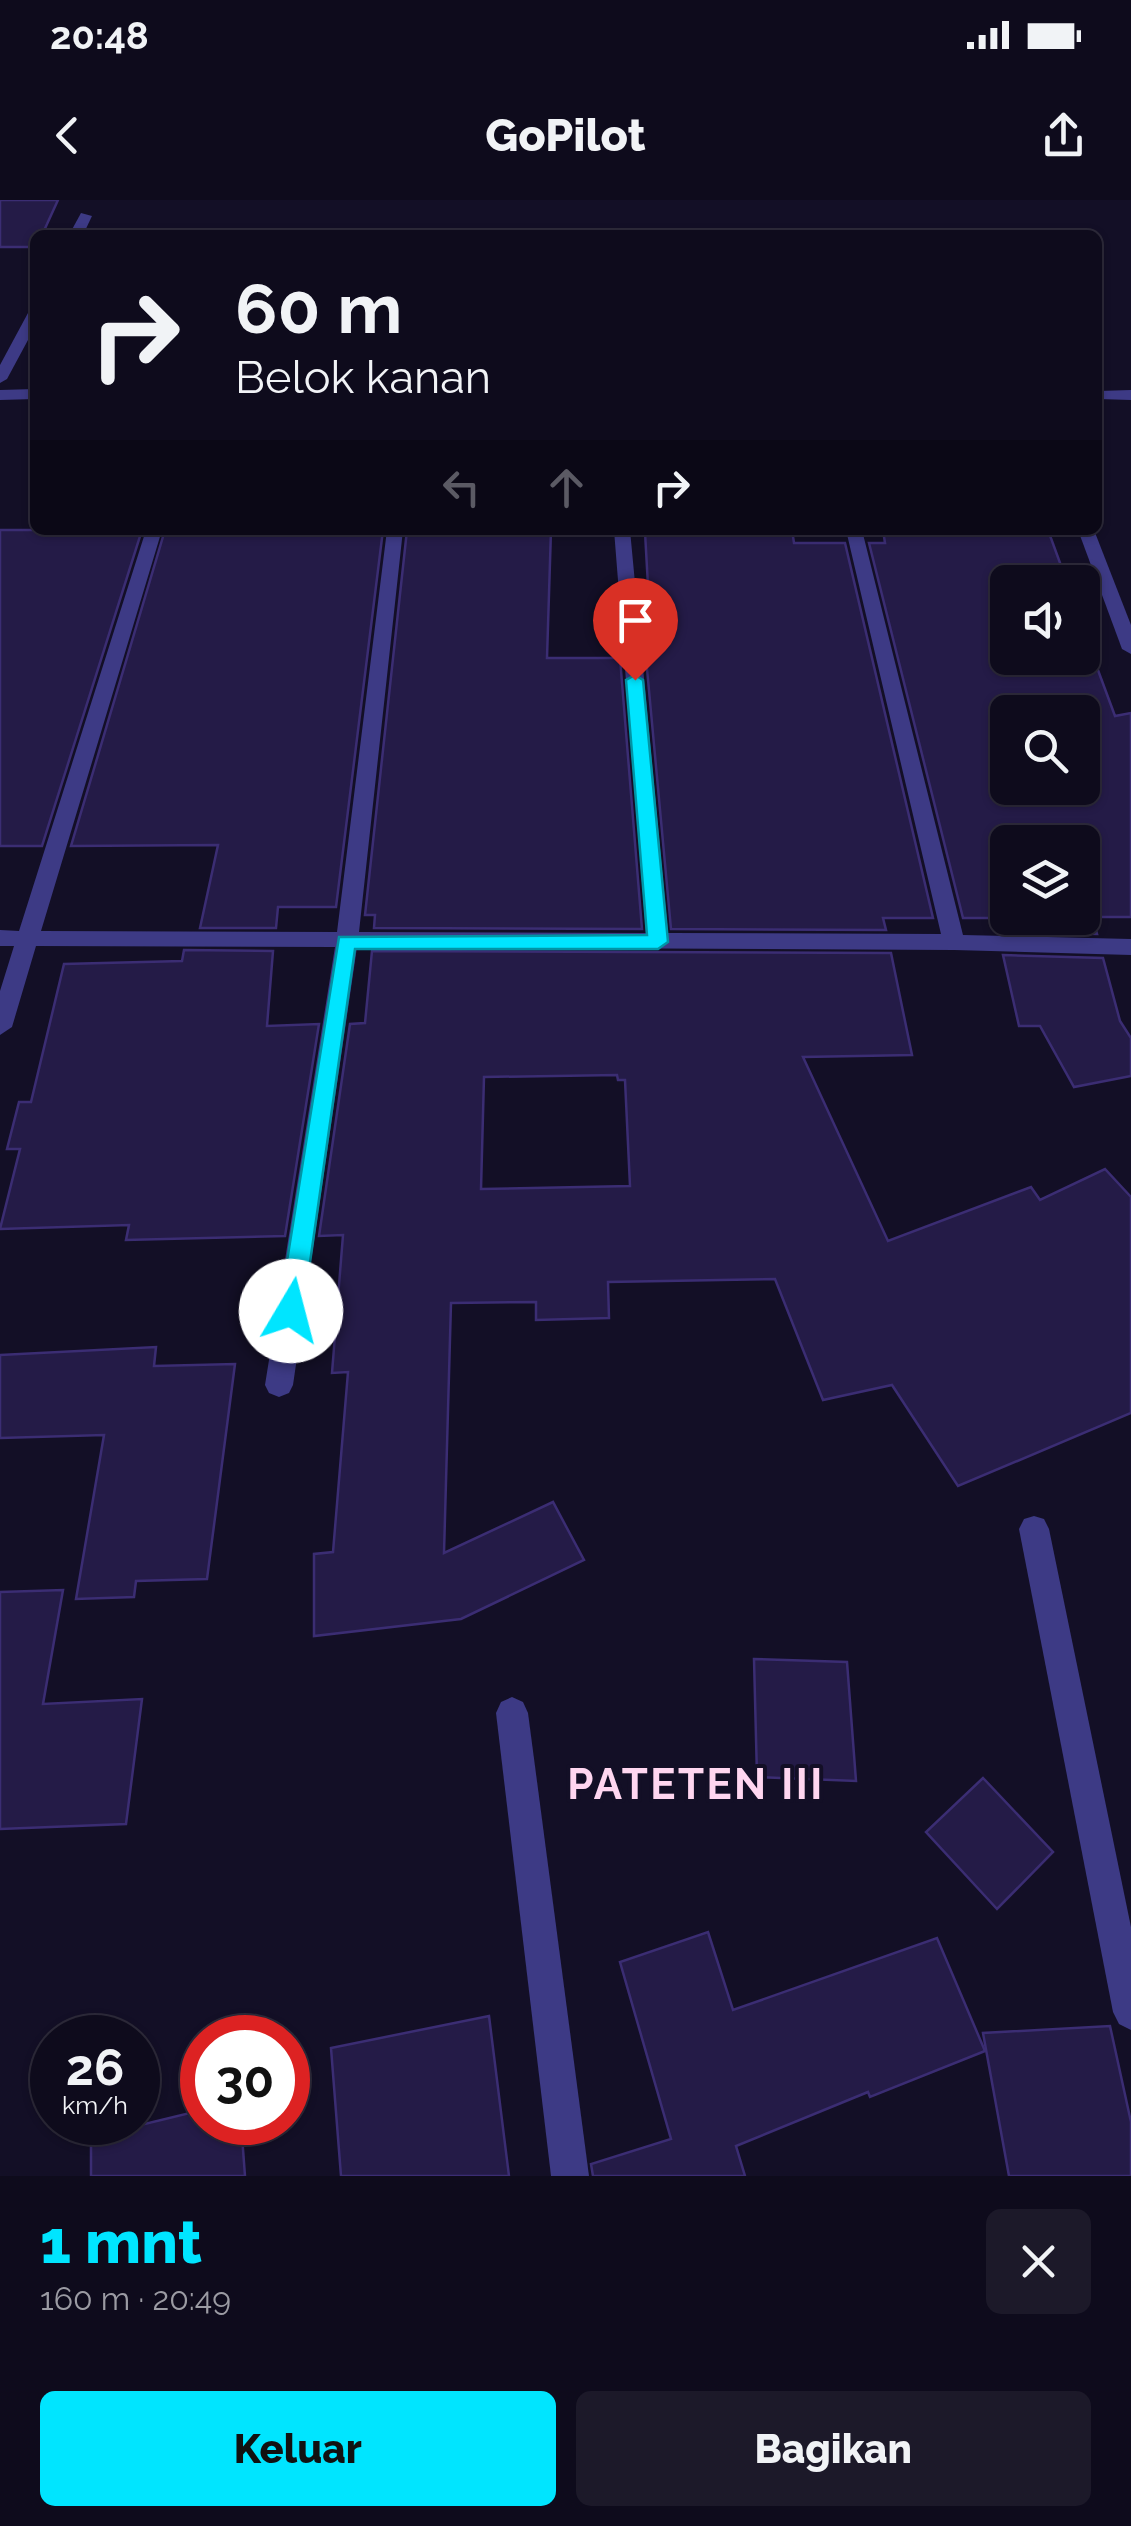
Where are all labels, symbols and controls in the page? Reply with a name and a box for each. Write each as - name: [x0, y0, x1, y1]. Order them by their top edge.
- text: 20:48: [50, 13, 149, 58]
- icon: back: [40, 108, 95, 163]
- icon: share: [1036, 108, 1091, 163]
- text: GoPilot: [485, 109, 646, 162]
- text: 60 m: [235, 267, 402, 349]
- icon: right: [70, 270, 200, 400]
- text: Belok kanan: [235, 351, 491, 404]
- icon: left: [434, 460, 489, 515]
- icon: ahead: [539, 460, 594, 515]
- icon: right: [644, 460, 699, 515]
- map controls: [990, 565, 1100, 935]
- button: sound: [990, 565, 1100, 675]
- pin: [593, 578, 678, 681]
- icon: arrive: [608, 593, 663, 648]
- button: search: [990, 695, 1100, 805]
- button: layers: [990, 825, 1100, 935]
- position arrow: [239, 1259, 343, 1363]
- district label: PATETEN III: [567, 1760, 825, 1809]
- speed limit sign: 30: [180, 2015, 310, 2145]
- text: 26: [66, 2038, 124, 2097]
- text: km/h: [62, 2090, 128, 2120]
- text: 1 mnt: [40, 2207, 202, 2277]
- button: close: [986, 2209, 1091, 2314]
- text: 160 m · 20:49: [40, 2280, 231, 2317]
- button: Keluar: [40, 2391, 556, 2506]
- button: Bagikan: [576, 2391, 1091, 2506]

